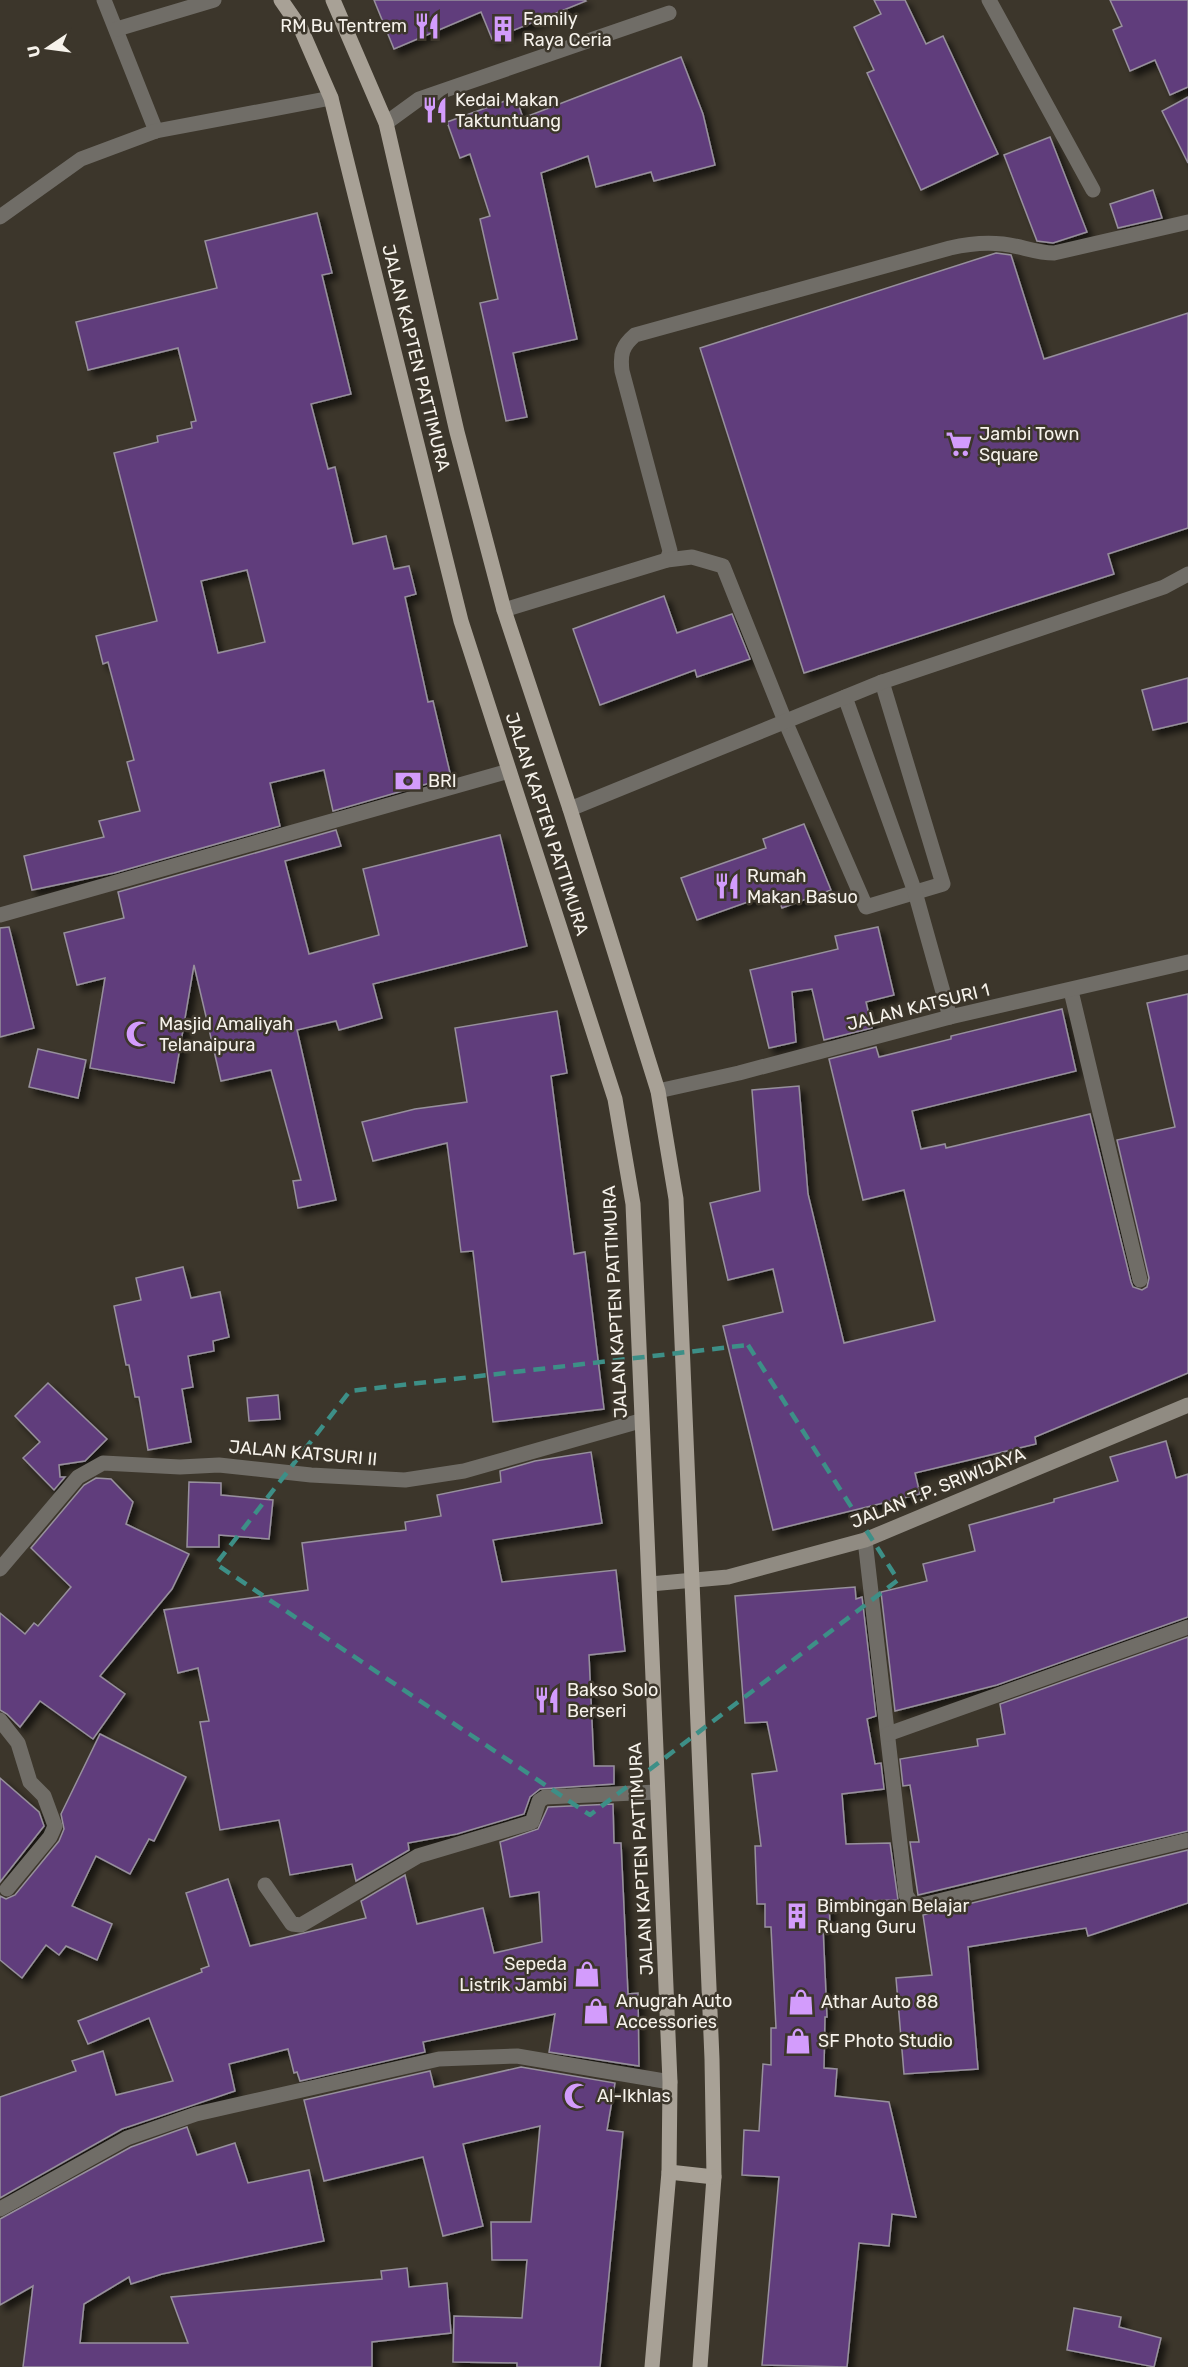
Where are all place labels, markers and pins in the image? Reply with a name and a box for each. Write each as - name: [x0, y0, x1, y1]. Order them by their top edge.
- place label: Family Raya Ceria: [523, 8, 612, 51]
- restaurant icon: RM Bu Tentrem: [412, 11, 442, 41]
- building icon: Family Raya Ceria: [488, 14, 518, 44]
- place label: RM Bu Tentrem: [280, 15, 407, 37]
- place label: Kedai Makan Taktuntuang: [455, 89, 561, 132]
- restaurant icon: Kedai Makan Taktuntuang: [420, 95, 450, 125]
- place label: Jambi Town Square: [979, 423, 1079, 466]
- supermarket icon: Jambi Town Square: [944, 429, 974, 459]
- bank icon: BRI: [393, 766, 423, 796]
- place label: BRI: [428, 770, 457, 792]
- place label: Rumah Makan Basuo: [747, 865, 858, 908]
- restaurant icon: Rumah Makan Basuo: [712, 871, 742, 901]
- place label: Masjid Amaliyah Telanaipura: [159, 1013, 293, 1056]
- mosque icon: Masjid Amaliyah Telanaipura: [124, 1019, 154, 1049]
- place label: Bakso Solo Berseri: [567, 1679, 658, 1722]
- restaurant icon: Bakso Solo Berseri: [532, 1685, 562, 1715]
- place label: Bimbingan Belajar Ruang Guru: [817, 1895, 969, 1938]
- building icon: Bimbingan Belajar Ruang Guru: [782, 1901, 812, 1931]
- place label: Sepeda Listrik Jambi: [459, 1953, 567, 1996]
- shop icon: Sepeda Listrik Jambi: [572, 1959, 602, 1989]
- shop icon: Athar Auto 88: [786, 1987, 816, 2017]
- place label: Anugrah Auto Accessories: [616, 1990, 732, 2033]
- place label: Athar Auto 88: [821, 1991, 938, 2013]
- shop icon: Anugrah Auto Accessories: [581, 1996, 611, 2026]
- shop icon: SF Photo Studio: [783, 2026, 813, 2056]
- place label: SF Photo Studio: [818, 2030, 953, 2052]
- mosque icon: Al-Ikhlas: [562, 2081, 592, 2111]
- place label: Al-Ikhlas: [597, 2085, 671, 2107]

